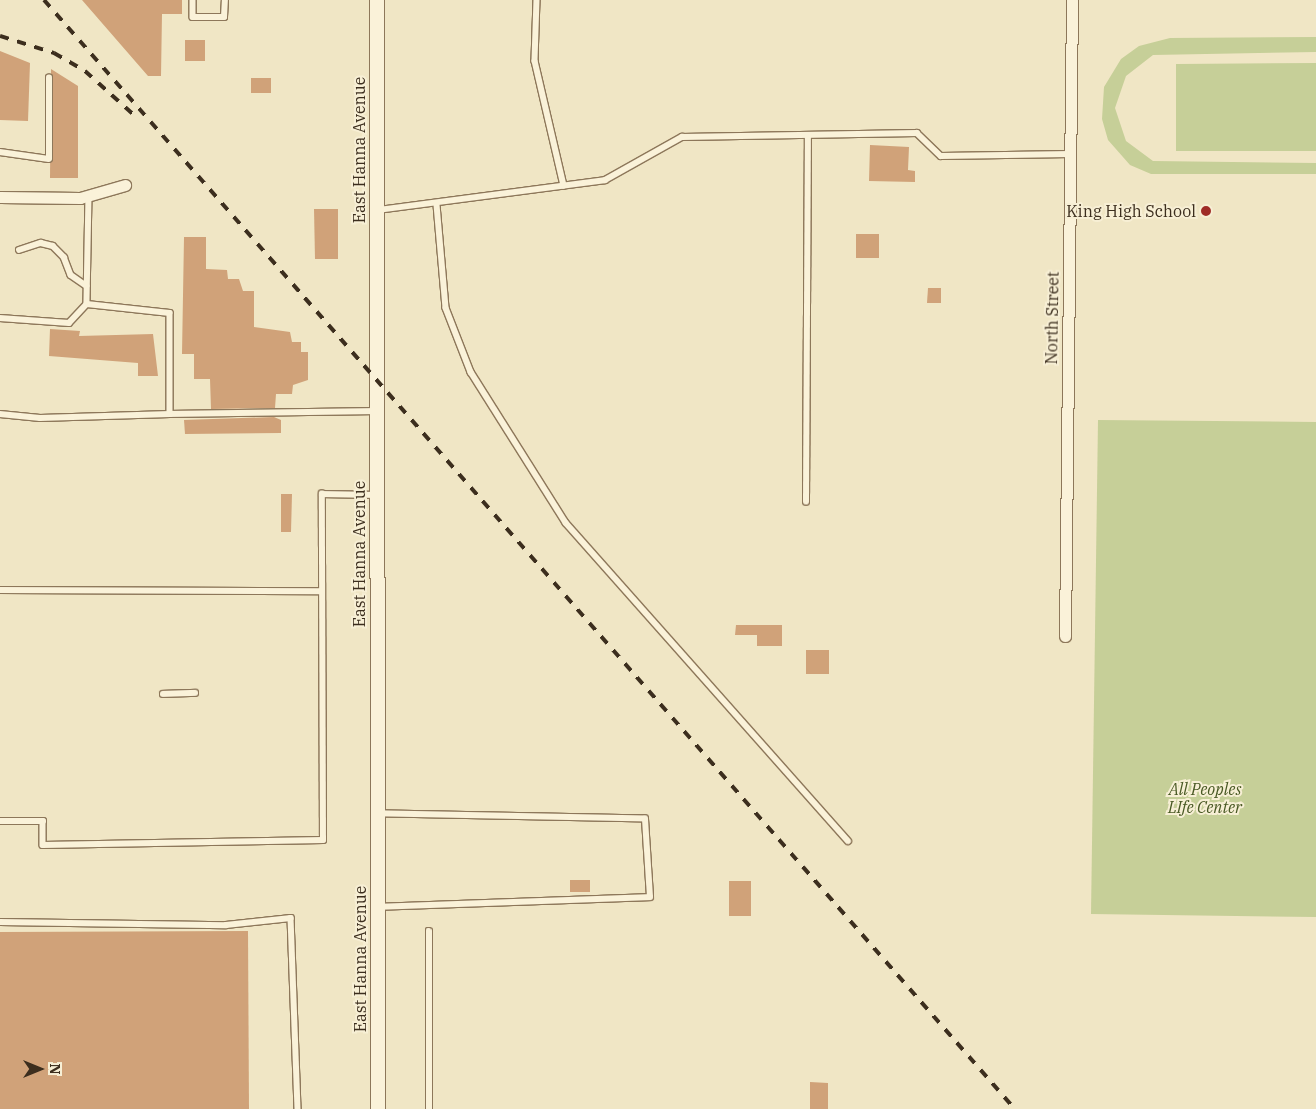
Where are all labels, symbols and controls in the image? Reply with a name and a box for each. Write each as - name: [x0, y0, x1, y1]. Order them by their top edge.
- street label: East Hanna Avenue: [349, 77, 369, 223]
- place label: King High School: [1066, 201, 1196, 221]
- marker: King High School: [1200, 205, 1212, 217]
- street label: North Street: [1042, 271, 1062, 365]
- street label: East Hanna Avenue: [349, 481, 369, 627]
- park label: All Peoples LIfe Center: [1168, 779, 1242, 817]
- street label: East Hanna Avenue: [350, 886, 370, 1032]
- north arrow: [15, 1044, 65, 1094]
- text: N: [46, 1063, 64, 1075]

